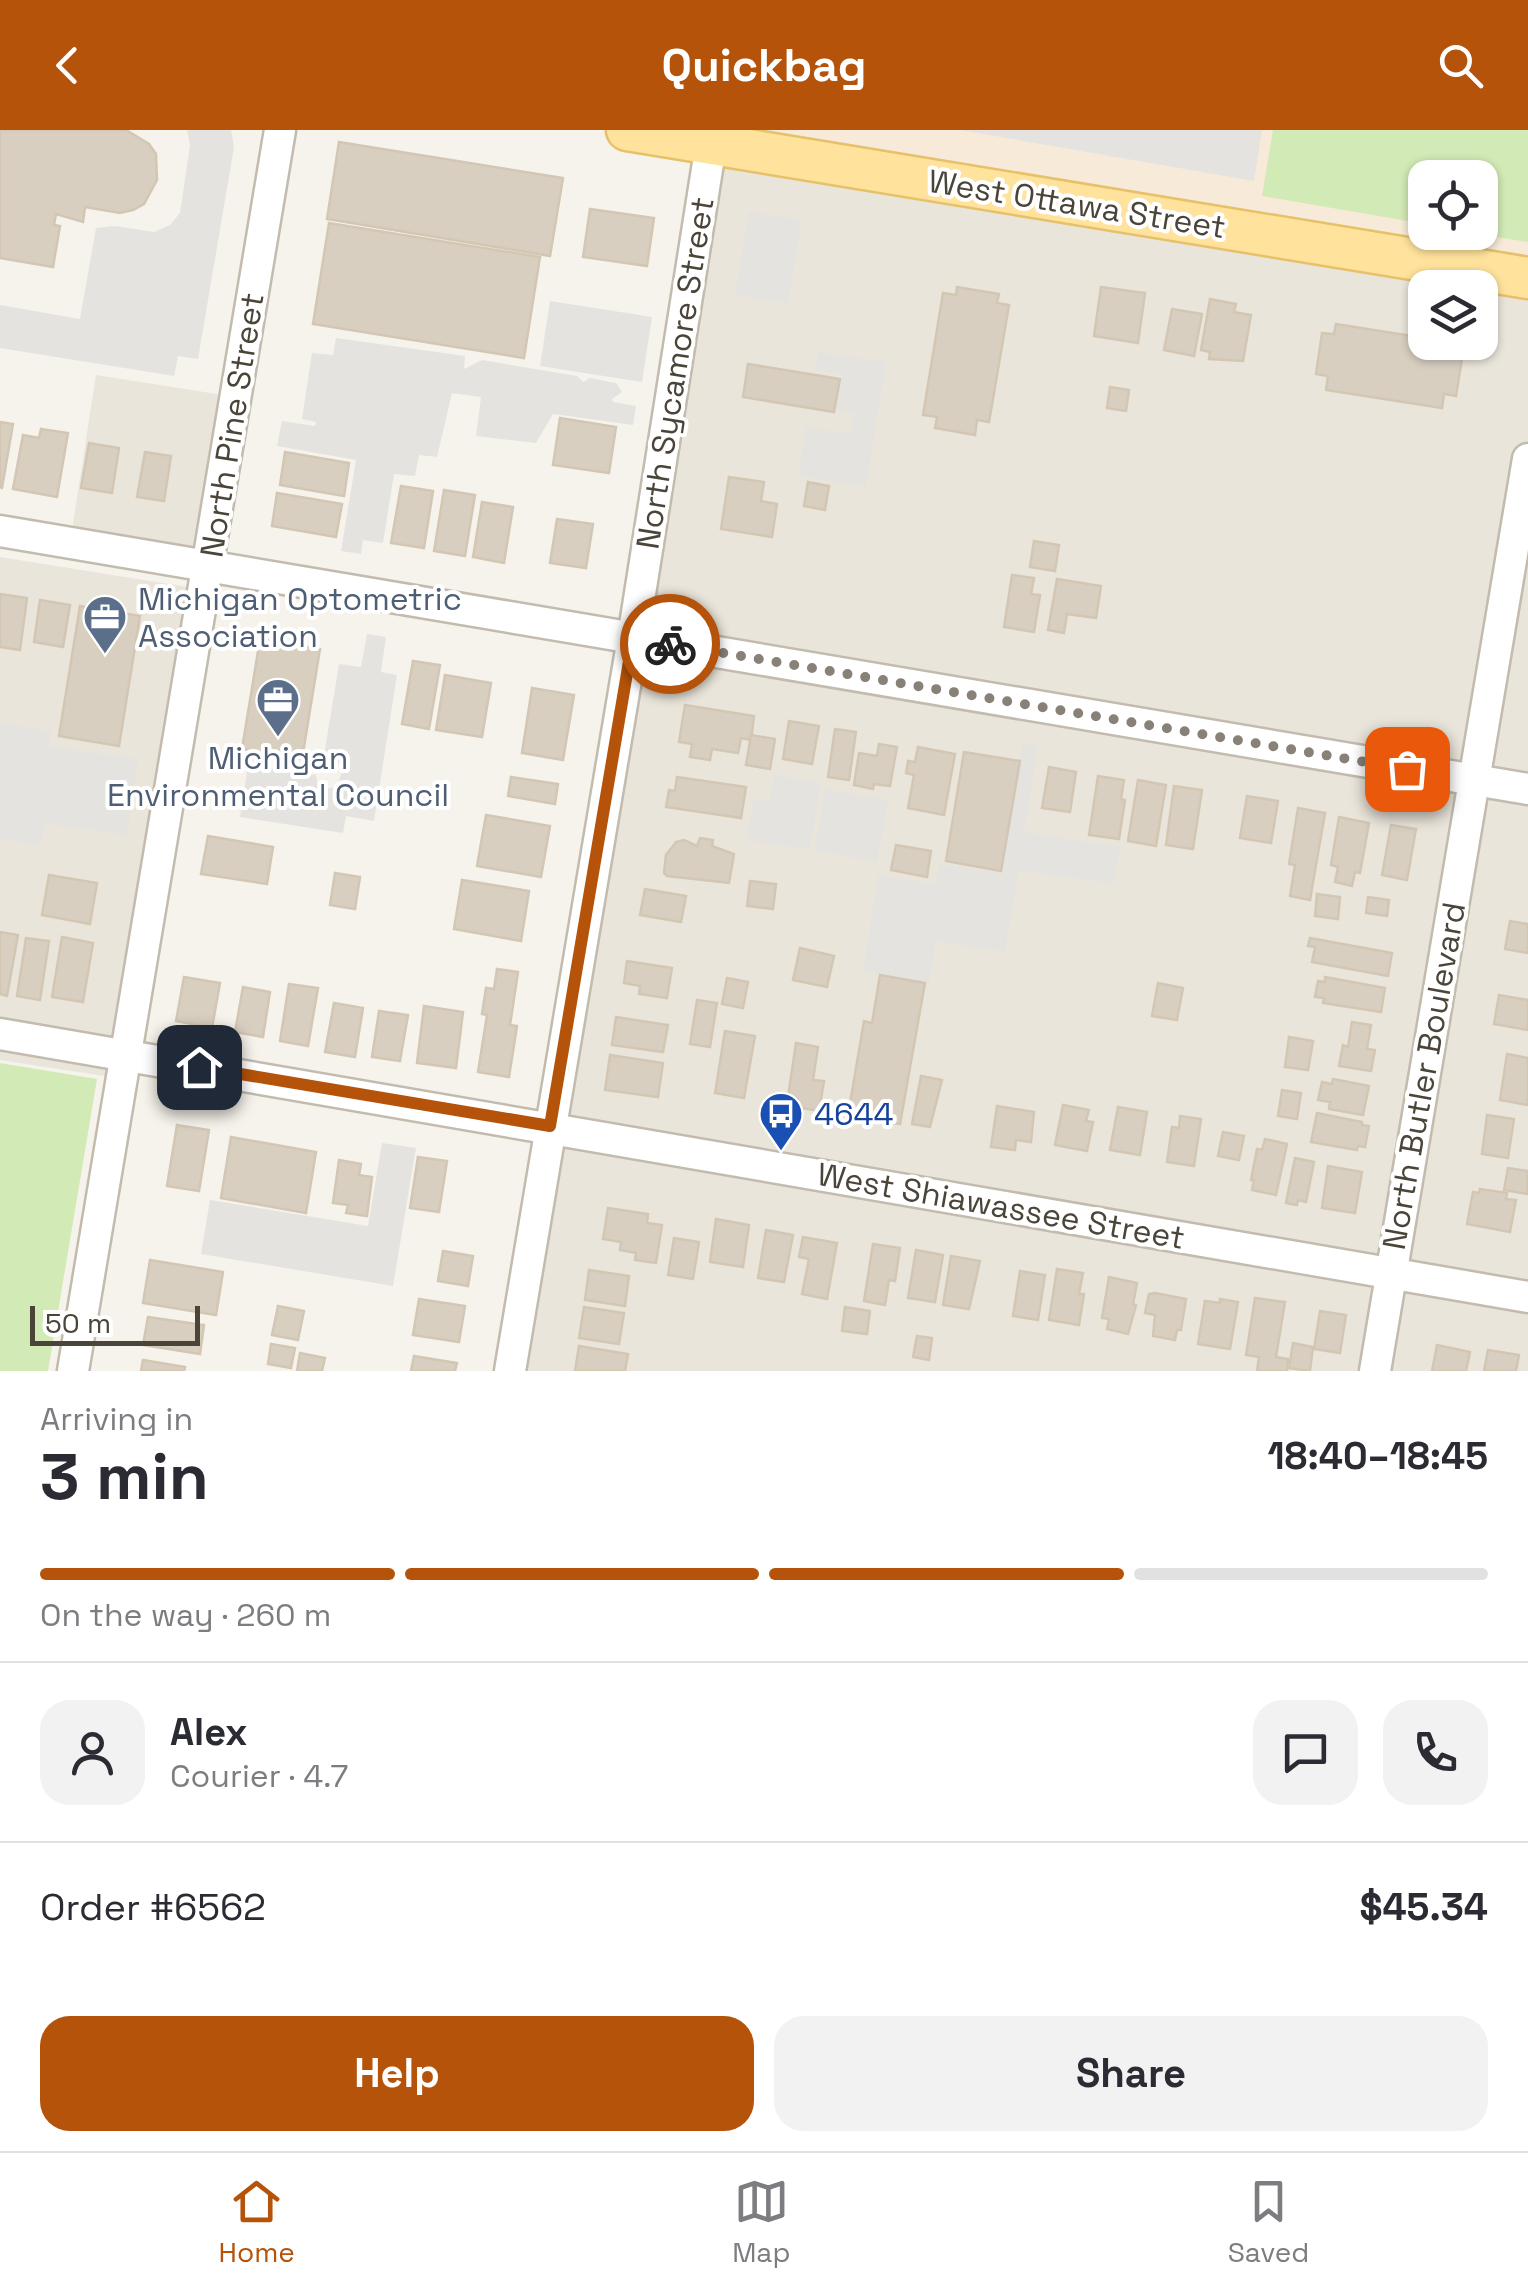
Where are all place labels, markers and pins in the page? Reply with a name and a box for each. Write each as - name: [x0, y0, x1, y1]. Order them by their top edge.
- place label: Michigan Optometric Association: [138, 579, 462, 656]
- office icon: Michigan Optometric Association: [82, 594, 128, 655]
- office icon: Michigan Environmental Council: [255, 677, 301, 738]
- pin: [1365, 727, 1450, 812]
- place label: Michigan Environmental Council: [107, 738, 449, 815]
- pin: [157, 1025, 242, 1110]
- bus stop icon: 4644: [758, 1091, 804, 1152]
- place label: 4644: [814, 1094, 894, 1134]

